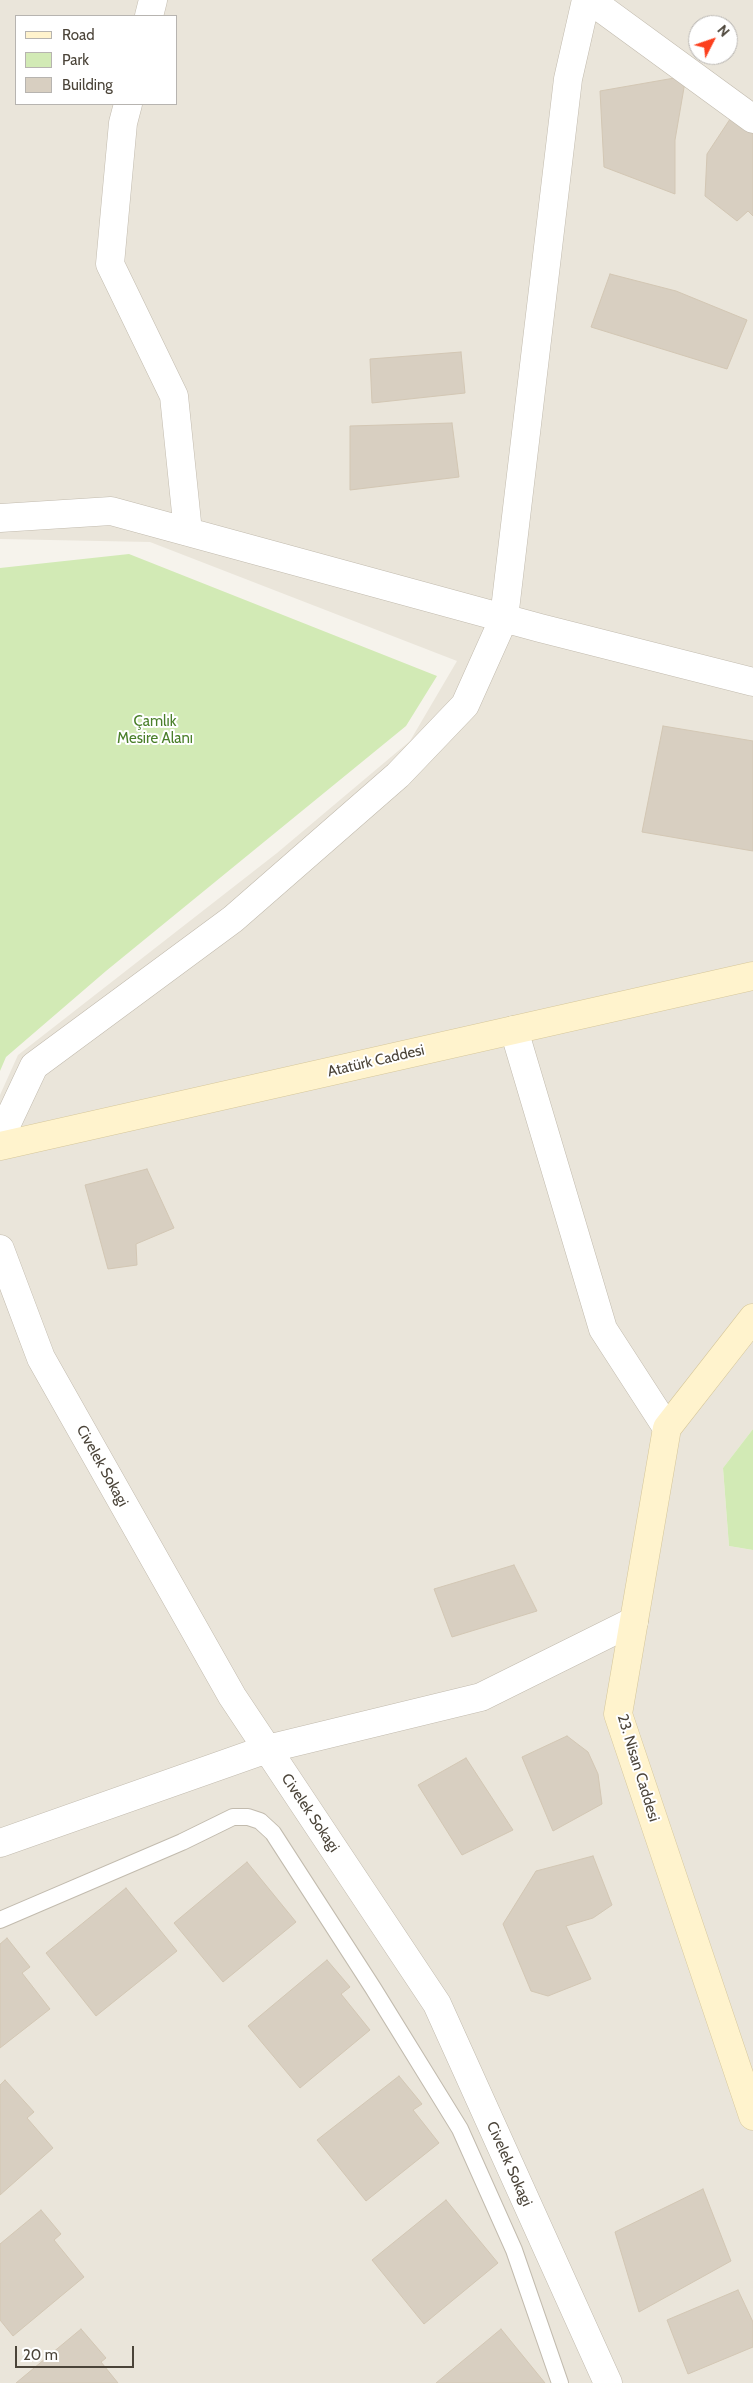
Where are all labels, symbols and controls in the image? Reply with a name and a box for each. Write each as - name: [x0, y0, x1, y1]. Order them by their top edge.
- legend: [15, 15, 178, 105]
- north arrow: [688, 15, 738, 65]
- text: N: [714, 21, 734, 40]
- text: Road: [62, 26, 95, 44]
- text: Park: [62, 51, 89, 69]
- text: Building: [62, 76, 113, 94]
- park label: Çamlık Mesire Alanı: [117, 713, 193, 748]
- street label: Atatürk Caddesi: [326, 1041, 426, 1081]
- street label: Civelek Sokagi: [72, 1422, 132, 1510]
- street label: 23. Nisan Caddesi: [613, 1712, 663, 1824]
- street label: Civelek Sokagi: [277, 1770, 343, 1856]
- street label: Civelek Sokagi: [482, 2119, 536, 2209]
- scale bar: [18, 2336, 136, 2368]
- text: 20 m: [23, 2346, 58, 2364]

